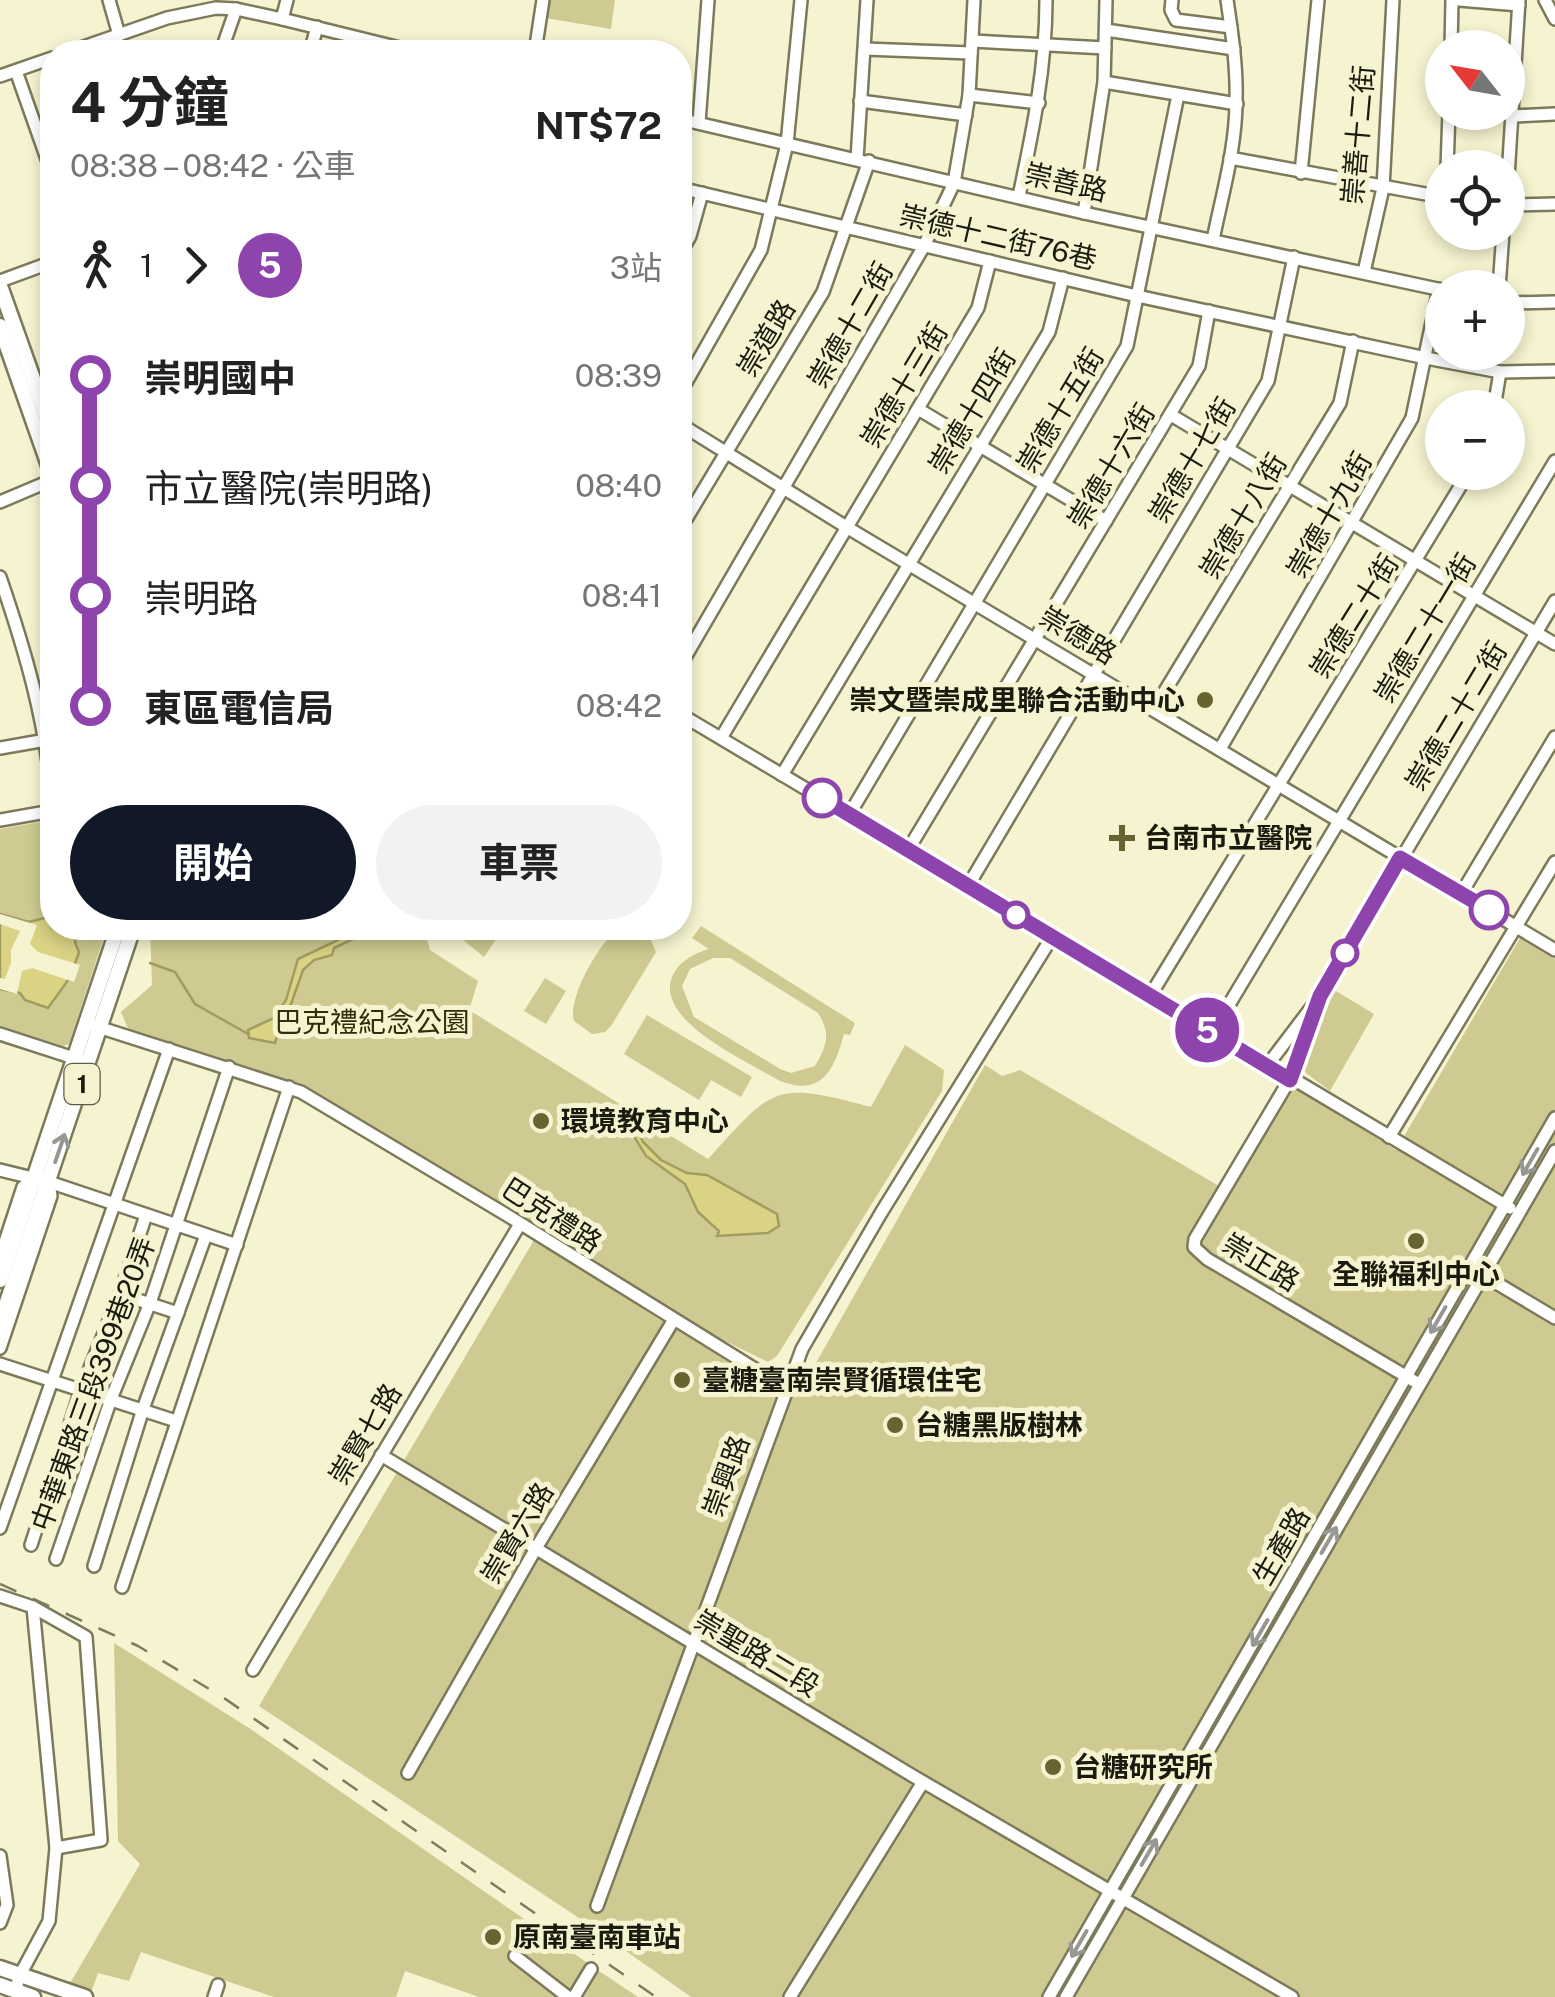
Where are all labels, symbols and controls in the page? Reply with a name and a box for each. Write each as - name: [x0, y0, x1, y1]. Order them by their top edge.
- north arrow: [1425, 30, 1525, 130]
- map controls: [1425, 30, 1525, 490]
- street label: 崇善十二街: [1335, 64, 1380, 206]
- text: 4 分鐘: [70, 70, 228, 134]
- text: NT$72: [535, 103, 662, 148]
- text: 08:38 – 08:42 · 公車: [70, 147, 355, 184]
- button: locate: [1425, 150, 1525, 250]
- street label: 崇善路: [1021, 156, 1111, 207]
- street label: 崇德十二街76巷: [896, 198, 1100, 275]
- icon: walk: [70, 238, 125, 293]
- icon: forward: [168, 238, 223, 293]
- text: 5: [258, 245, 282, 286]
- text: 1: [140, 247, 153, 284]
- text: 3站: [610, 249, 662, 286]
- street label: 崇德十二街: [800, 256, 899, 394]
- button: +: [1425, 270, 1525, 370]
- street label: 崇道路: [730, 293, 801, 382]
- street label: 崇德十三街: [853, 316, 954, 453]
- street label: 崇德十五街: [1009, 341, 1110, 478]
- street label: 崇德十四街: [921, 342, 1022, 479]
- text: 崇明國中: [144, 356, 296, 401]
- text: 08:39: [575, 357, 662, 394]
- button: −: [1425, 390, 1525, 490]
- street label: 崇德十七街: [1141, 391, 1242, 528]
- street label: 崇德十六街: [1060, 397, 1161, 534]
- street label: 崇德十九街: [1279, 446, 1378, 584]
- street label: 崇德十八街: [1192, 447, 1293, 584]
- text: 市立醫院(崇明路): [144, 466, 433, 511]
- text: 08:40: [575, 467, 662, 504]
- street label: 崇德二十一街: [1367, 547, 1482, 708]
- street label: 崇德二十街: [1302, 548, 1405, 684]
- text: 崇明路: [144, 576, 258, 621]
- text: 08:41: [582, 577, 662, 614]
- street label: 崇德路: [1034, 599, 1123, 670]
- street label: 崇德二十二街: [1398, 635, 1513, 796]
- place label: 崇文暨崇成里聯合活動中心: [849, 683, 1185, 716]
- text: 東區電信局: [144, 686, 334, 731]
- text: 08:42: [576, 687, 662, 724]
- marker: 崇文暨崇成里聯合活動中心: [1194, 689, 1216, 711]
- unlabelled marker: [803, 779, 841, 817]
- button: 開始: [70, 805, 356, 920]
- button: 車票: [376, 805, 662, 920]
- place label: 台南市立醫院: [1144, 821, 1312, 854]
- marker: 台南市立醫院: [1109, 825, 1135, 851]
- unlabelled marker: [1470, 891, 1508, 929]
- unlabelled marker: [1003, 902, 1029, 928]
- unlabelled marker: [1332, 940, 1358, 966]
- line badge: 5: [1174, 998, 1240, 1062]
- park label: 巴克禮紀念公園: [274, 1005, 470, 1038]
- text: 5: [1195, 1010, 1219, 1051]
- road number: 1: [64, 1064, 100, 1104]
- place label: 環境教育中心: [561, 1104, 729, 1137]
- marker: 環境教育中心: [530, 1110, 552, 1132]
- one-way arrow: [53, 1132, 71, 1164]
- one-way arrow: [1520, 1147, 1540, 1176]
- street label: 巴克禮路: [496, 1170, 608, 1259]
- street label: 崇正路: [1217, 1226, 1306, 1297]
- marker: 全聯福利中心: [1405, 1230, 1427, 1252]
- street label: 中華東路三段399巷20弄: [24, 1232, 161, 1535]
- place label: 全聯福利中心: [1332, 1257, 1500, 1290]
- one-way arrow: [1428, 1305, 1448, 1333]
- place label: 臺糖臺南崇賢循環住宅: [702, 1363, 982, 1396]
- marker: 臺糖臺南崇賢循環住宅: [671, 1369, 693, 1391]
- street label: 崇賢七路: [322, 1377, 408, 1490]
- place label: 台糖黑版樹林: [915, 1408, 1083, 1441]
- marker: 台糖黑版樹林: [884, 1414, 906, 1436]
- street label: 崇興路: [696, 1431, 755, 1521]
- street label: 崇賢六路: [474, 1476, 560, 1589]
- street label: 生產路: [1245, 1501, 1316, 1590]
- one-way arrow: [1319, 1526, 1339, 1555]
- street label: 崇聖路二段: [689, 1602, 826, 1703]
- one-way arrow: [1250, 1618, 1270, 1646]
- place label: 台糖研究所: [1073, 1750, 1213, 1783]
- marker: 台糖研究所: [1042, 1756, 1064, 1778]
- one-way arrow: [1139, 1838, 1159, 1866]
- place label: 原南臺南車站: [513, 1920, 681, 1953]
- marker: 原南臺南車站: [482, 1926, 504, 1948]
- one-way arrow: [1069, 1929, 1089, 1957]

